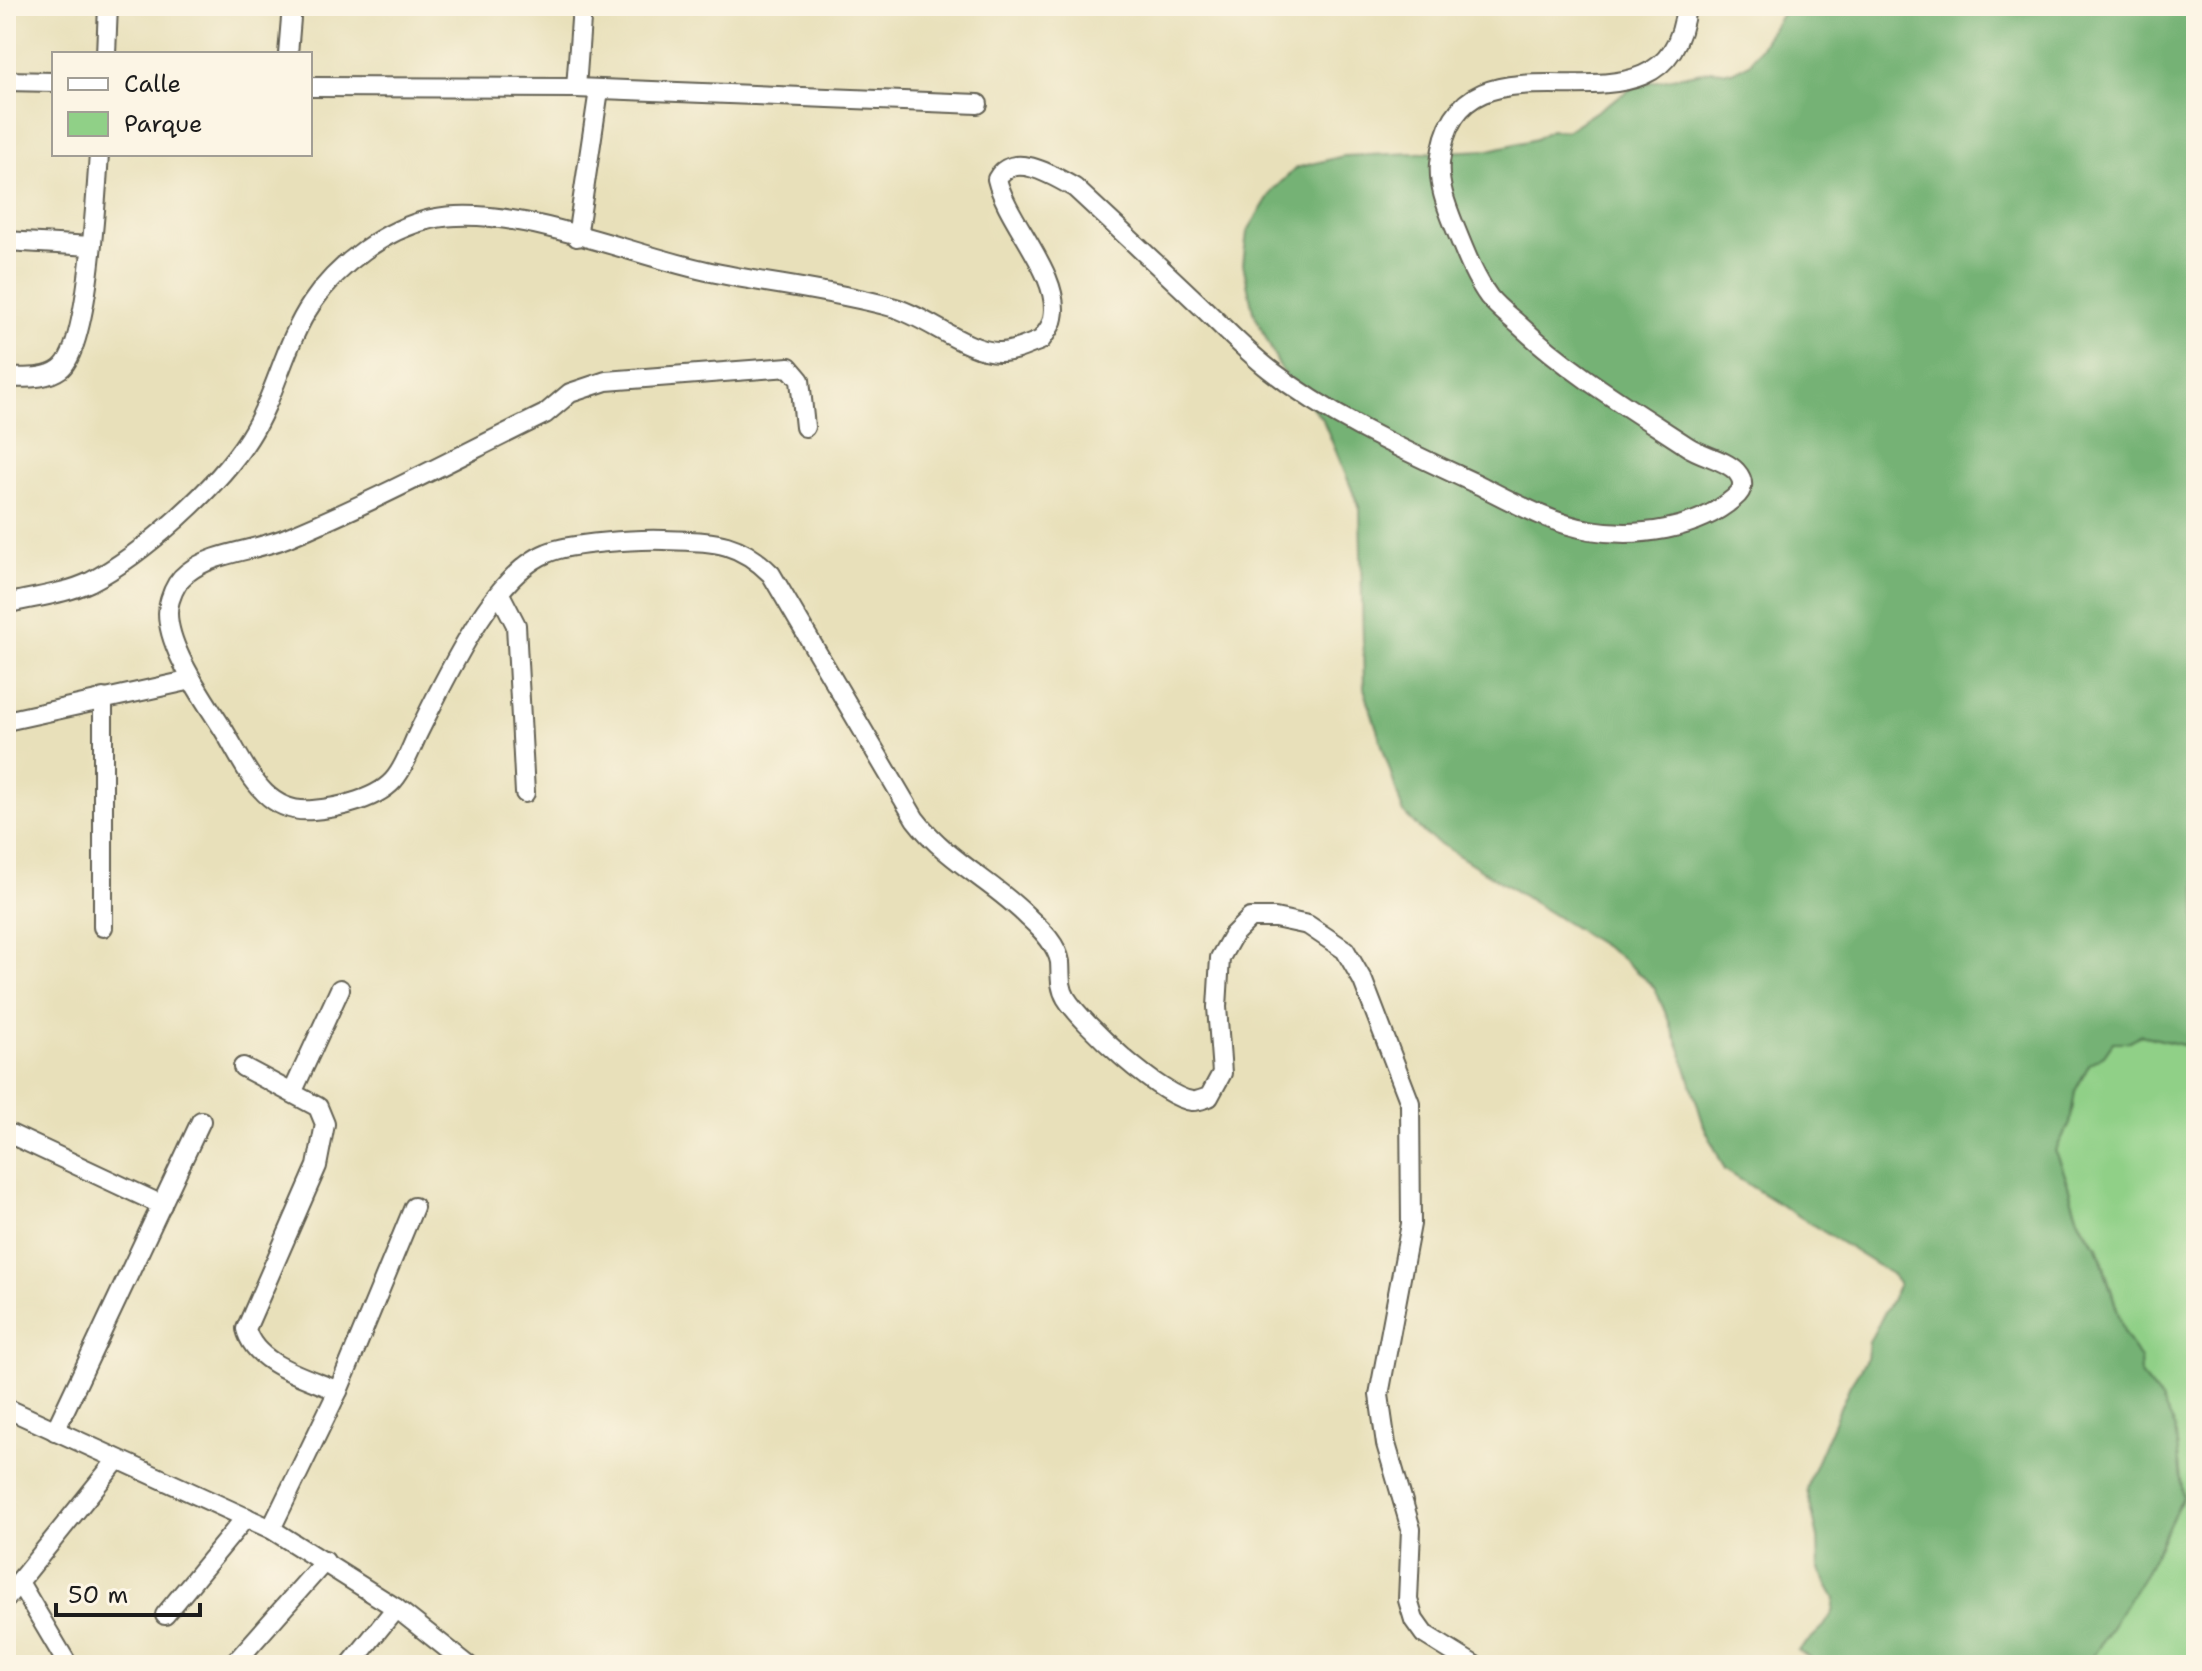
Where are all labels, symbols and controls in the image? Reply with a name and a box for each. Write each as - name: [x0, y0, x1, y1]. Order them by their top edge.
- legend: [52, 52, 312, 156]
- text: Calle: [124, 68, 181, 100]
- text: Parque: [124, 108, 203, 140]
- scale bar: [56, 1567, 200, 1617]
- text: 50 m: [68, 1579, 128, 1611]

